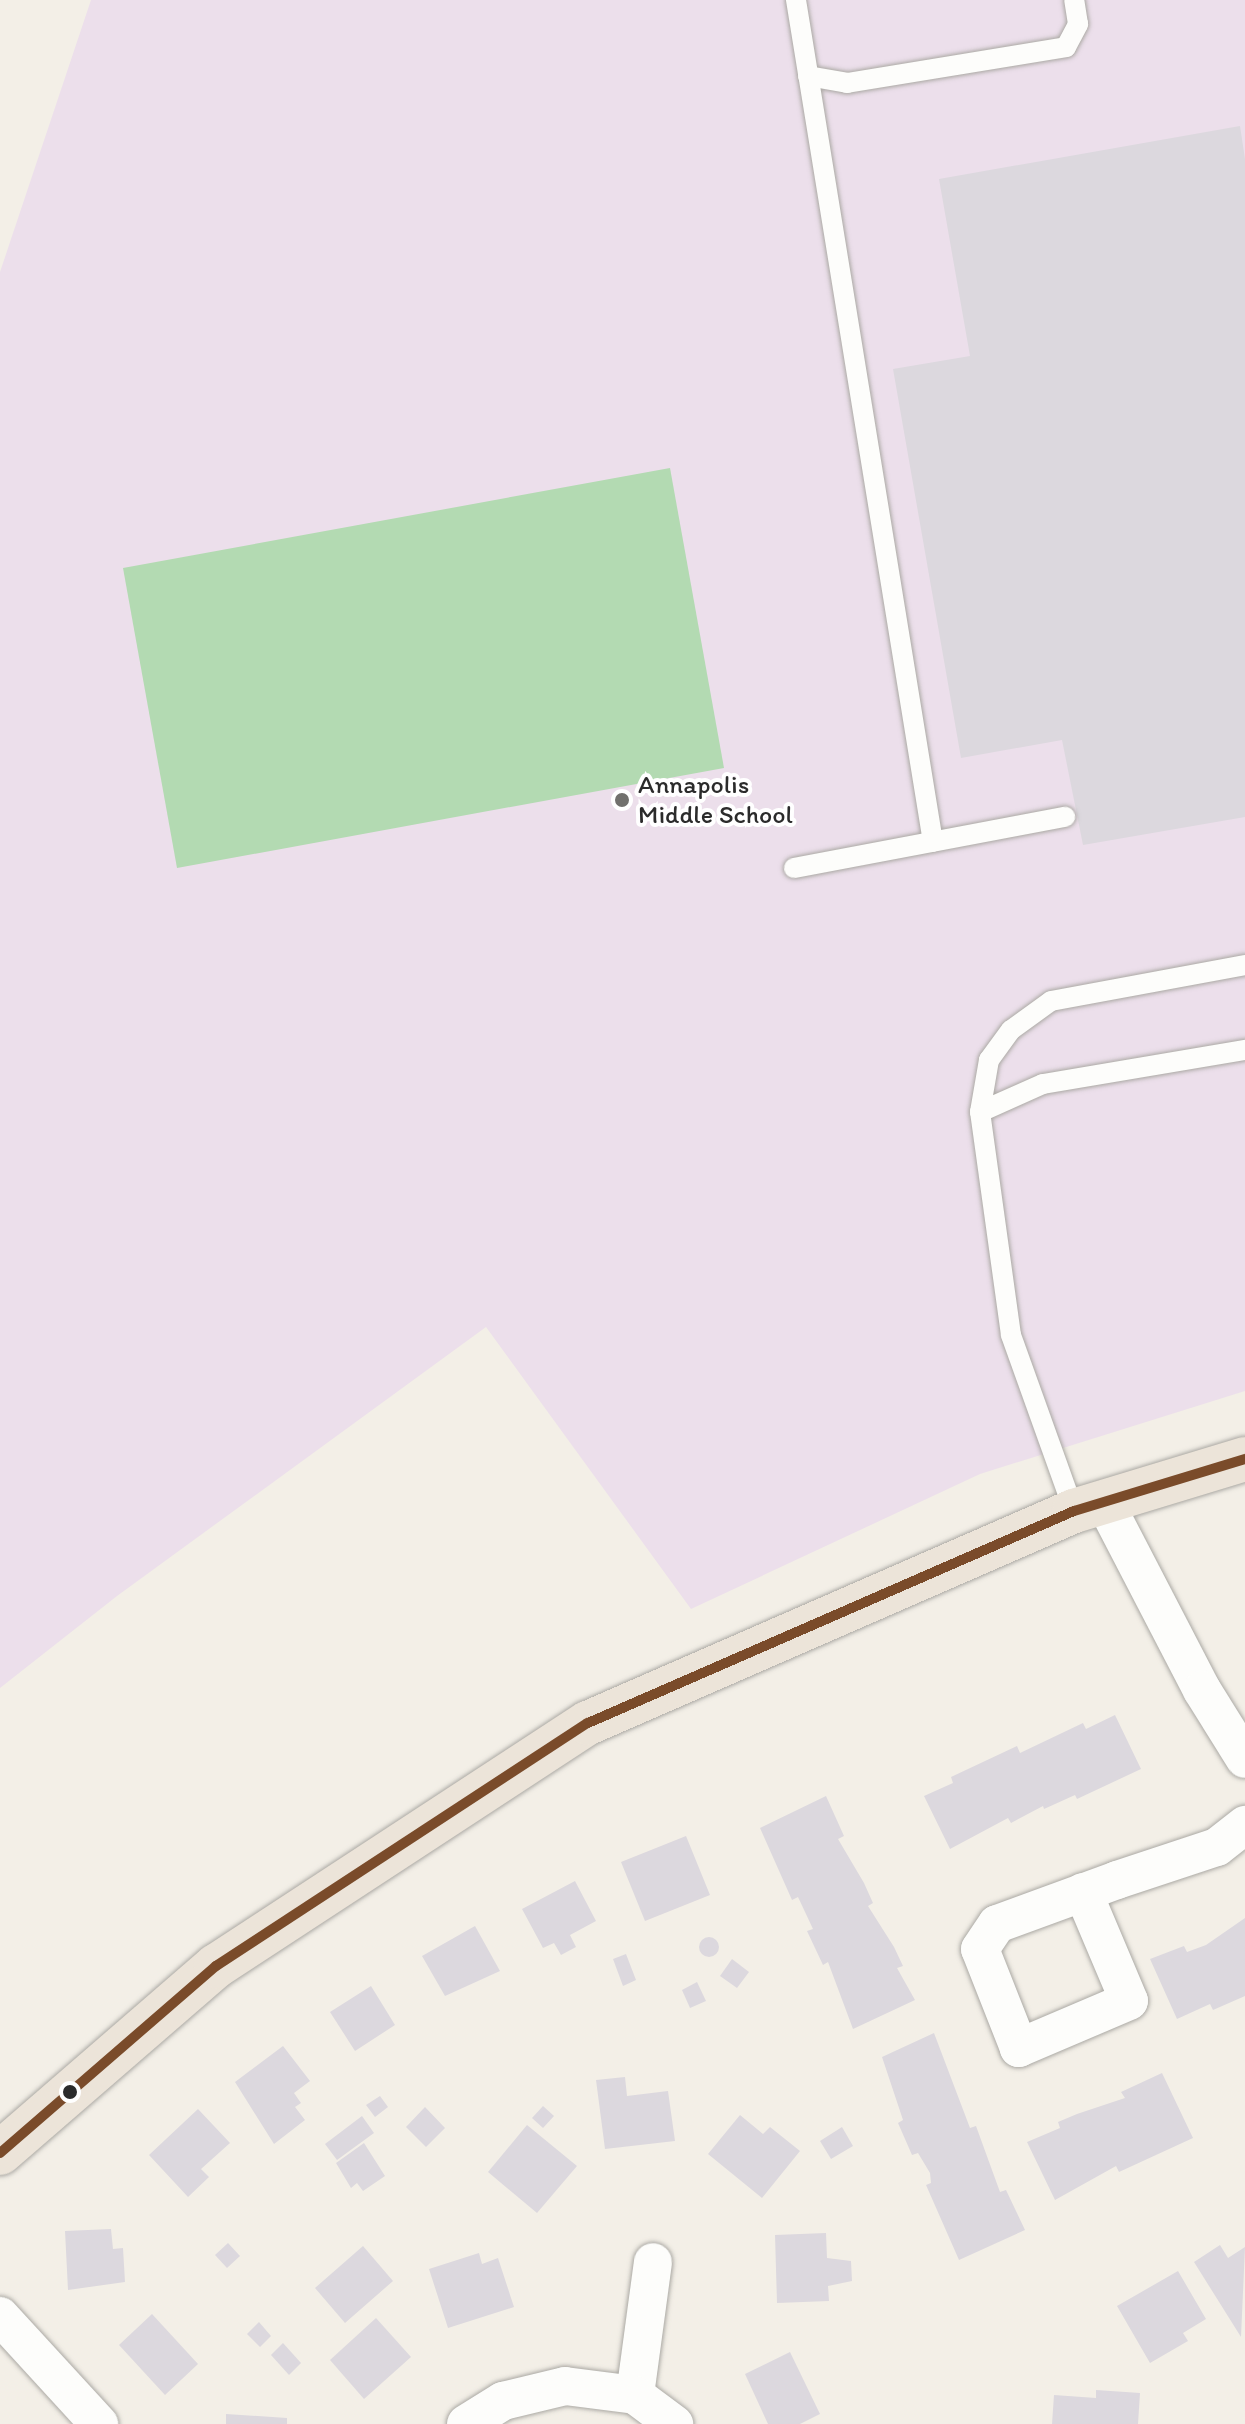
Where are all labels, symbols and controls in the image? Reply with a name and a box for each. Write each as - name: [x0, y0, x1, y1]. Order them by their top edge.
- place label: Annapolis Middle School: [638, 769, 793, 830]
- marker: Annapolis Middle School: [613, 791, 631, 809]
- unlabelled marker: [62, 2084, 78, 2100]

